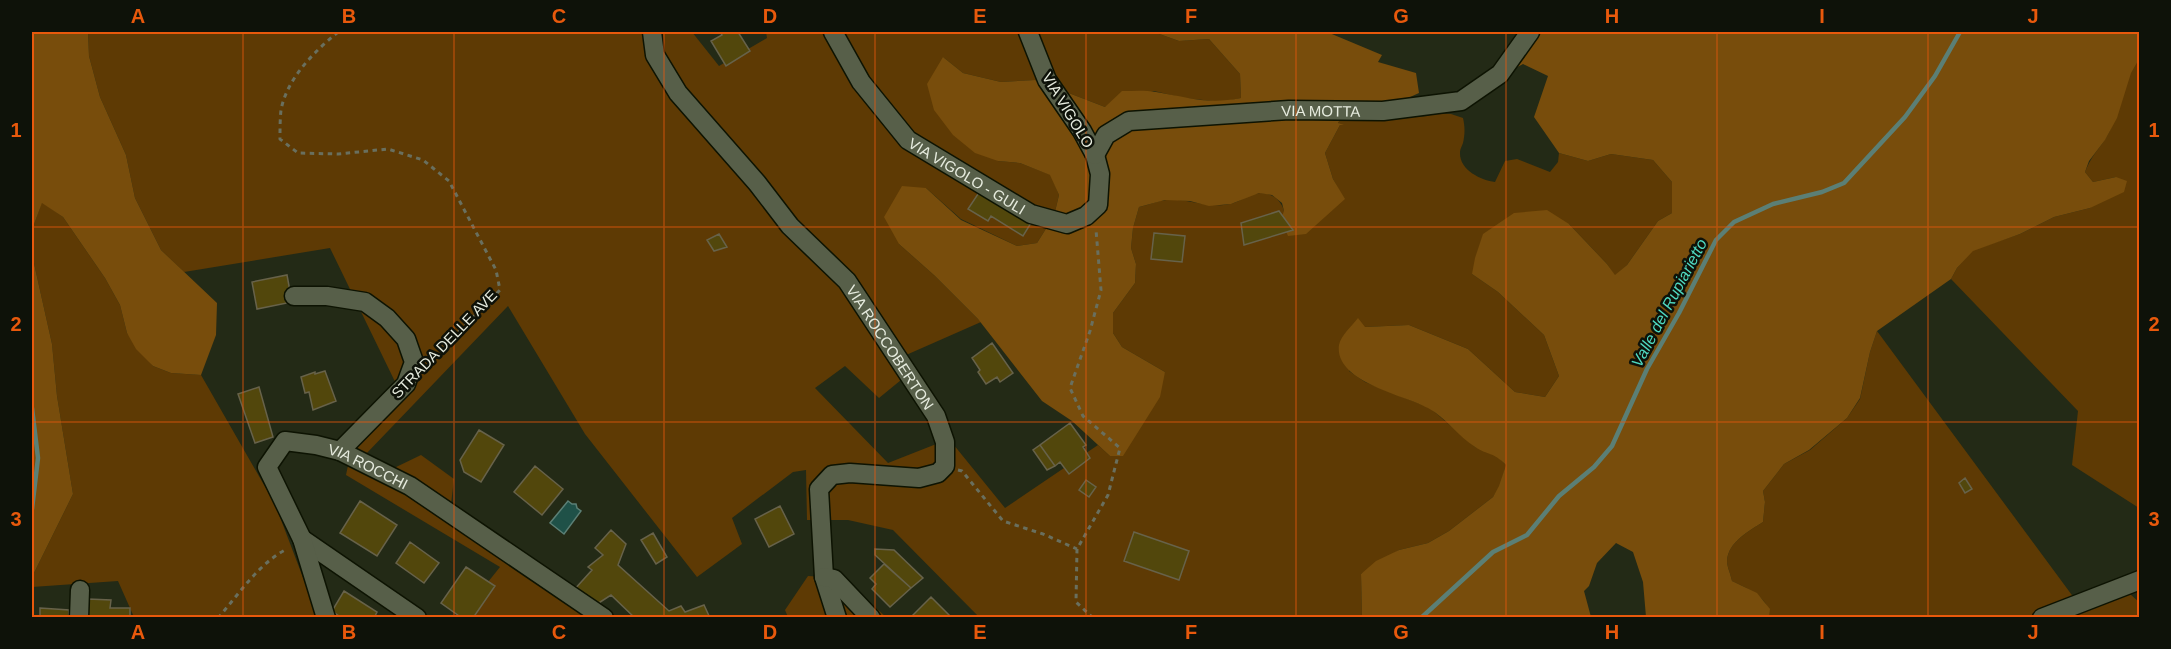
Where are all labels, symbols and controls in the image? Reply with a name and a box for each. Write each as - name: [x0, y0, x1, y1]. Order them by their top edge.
- text: A: [131, 5, 145, 27]
- text: B: [342, 5, 356, 27]
- text: C: [552, 5, 566, 27]
- text: D: [763, 5, 777, 27]
- text: E: [973, 5, 987, 27]
- text: F: [1185, 5, 1197, 27]
- text: G: [1393, 5, 1409, 27]
- text: H: [1605, 5, 1619, 27]
- text: I: [1819, 5, 1825, 27]
- text: J: [2027, 5, 2039, 27]
- street label: VIA VIGOLO: [1039, 69, 1097, 151]
- street label: VIA MOTTA: [1281, 101, 1360, 119]
- text: 1: [10, 119, 22, 141]
- text: 1: [2148, 119, 2160, 141]
- street label: VIA VIGOLO - GULI: [906, 134, 1029, 217]
- water label: Valle del Rupiarietto: [1628, 236, 1710, 370]
- street label: VIA ROCCOBERTON: [843, 282, 938, 413]
- street label: STRADA DELLE AVE: [388, 286, 500, 402]
- text: 2: [10, 313, 22, 335]
- text: 2: [2148, 313, 2160, 335]
- street label: VIA ROCCHI: [327, 440, 411, 492]
- text: 3: [10, 508, 22, 530]
- text: 3: [2148, 508, 2160, 530]
- text: A: [131, 621, 145, 643]
- text: B: [342, 621, 356, 643]
- text: C: [552, 621, 566, 643]
- text: D: [763, 621, 777, 643]
- text: E: [973, 621, 987, 643]
- text: F: [1185, 621, 1197, 643]
- text: G: [1393, 621, 1409, 643]
- text: H: [1605, 621, 1619, 643]
- text: I: [1819, 621, 1825, 643]
- text: J: [2027, 621, 2039, 643]

